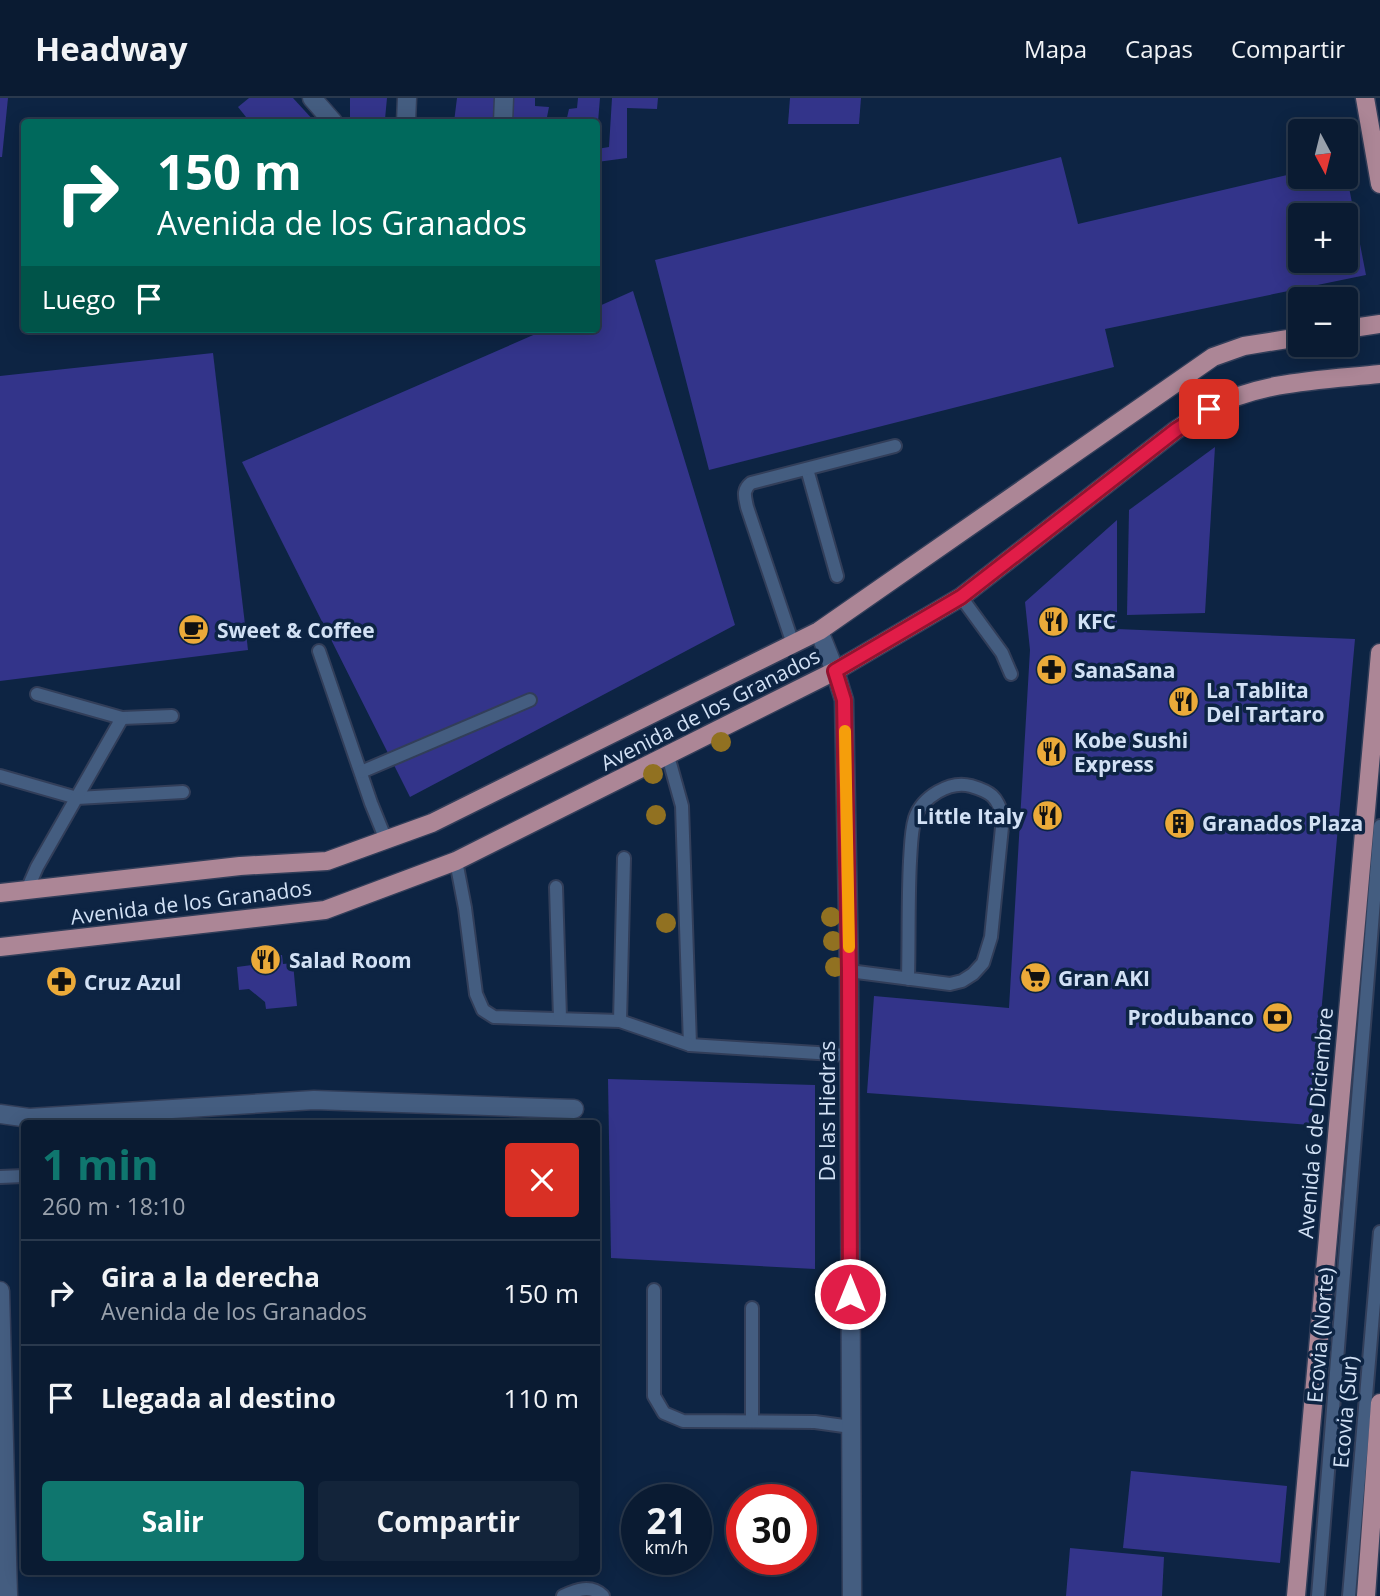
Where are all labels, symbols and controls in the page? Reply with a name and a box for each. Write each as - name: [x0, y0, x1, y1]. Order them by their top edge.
- text: Headway: [35, 26, 188, 71]
- text: Mapa: [1024, 32, 1087, 65]
- text: Capas: [1125, 32, 1193, 65]
- text: Compartir: [1231, 32, 1345, 65]
- north arrow: [1288, 119, 1358, 189]
- map controls: [1288, 119, 1358, 357]
- text: 150 m: [157, 138, 302, 204]
- icon: right: [42, 147, 133, 238]
- text: Avenida de los Granados: [157, 201, 527, 244]
- button: +: [1288, 203, 1358, 273]
- icon: arrive: [130, 280, 168, 318]
- text: Luego: [42, 281, 116, 317]
- button: −: [1288, 287, 1358, 357]
- pin: [1179, 379, 1239, 439]
- icon: arrive: [1190, 390, 1228, 428]
- restaurant icon: KFC: [1037, 604, 1071, 638]
- place label: KFC: [1077, 607, 1116, 635]
- cafe icon: Sweet & Coffee: [177, 613, 211, 647]
- place label: Sweet & Coffee: [217, 616, 375, 644]
- street label: Avenida de los Granados: [595, 641, 825, 777]
- pharmacy icon: SanaSana: [1034, 653, 1068, 687]
- place label: SanaSana: [1074, 656, 1175, 684]
- place label: La Tablita Del Tartaro: [1206, 676, 1325, 728]
- restaurant icon: La Tablita Del Tartaro: [1166, 685, 1200, 719]
- place label: Kobe Sushi Express: [1074, 726, 1188, 778]
- restaurant icon: Kobe Sushi Express: [1034, 735, 1068, 769]
- restaurant icon: Little Italy: [1030, 799, 1064, 833]
- place label: Little Italy: [916, 802, 1024, 830]
- building icon: Granados Plaza: [1162, 806, 1196, 840]
- place label: Granados Plaza: [1202, 809, 1363, 837]
- street label: Avenida de los Granados: [69, 873, 313, 931]
- restaurant icon: Salad Room: [249, 943, 283, 977]
- place label: Salad Room: [289, 946, 412, 974]
- supermarket icon: Gran AKI: [1018, 961, 1052, 995]
- place label: Gran AKI: [1058, 964, 1150, 992]
- pharmacy icon: Cruz Azul: [44, 965, 78, 999]
- place label: Cruz Azul: [84, 968, 181, 996]
- bank icon: Produbanco: [1260, 1000, 1294, 1034]
- place label: Produbanco: [1128, 1003, 1254, 1031]
- street label: Avenida 6 de Diciembre: [1291, 1006, 1339, 1240]
- street label: De las Hiedras: [813, 1041, 841, 1181]
- text: 1 min: [42, 1135, 159, 1192]
- button: close: [505, 1143, 579, 1217]
- text: 260 m · 18:10: [42, 1190, 185, 1222]
- position arrow: [813, 1257, 887, 1331]
- text: Gira a la derecha: [101, 1259, 320, 1295]
- street label: Ecovia (Norte): [1300, 1266, 1340, 1404]
- icon: right: [42, 1274, 80, 1312]
- text: 150 m: [504, 1275, 579, 1311]
- text: Avenida de los Granados: [101, 1295, 367, 1327]
- street label: Ecovia (Sur): [1326, 1355, 1364, 1469]
- icon: arrive: [42, 1379, 80, 1417]
- text: Llegada al destino: [101, 1380, 336, 1416]
- text: 110 m: [504, 1380, 579, 1416]
- button: Salir: [42, 1481, 304, 1561]
- button: Compartir: [318, 1481, 579, 1561]
- speed limit sign: 30: [726, 1484, 817, 1575]
- text: 21: [646, 1497, 687, 1544]
- text: km/h: [645, 1535, 688, 1559]

